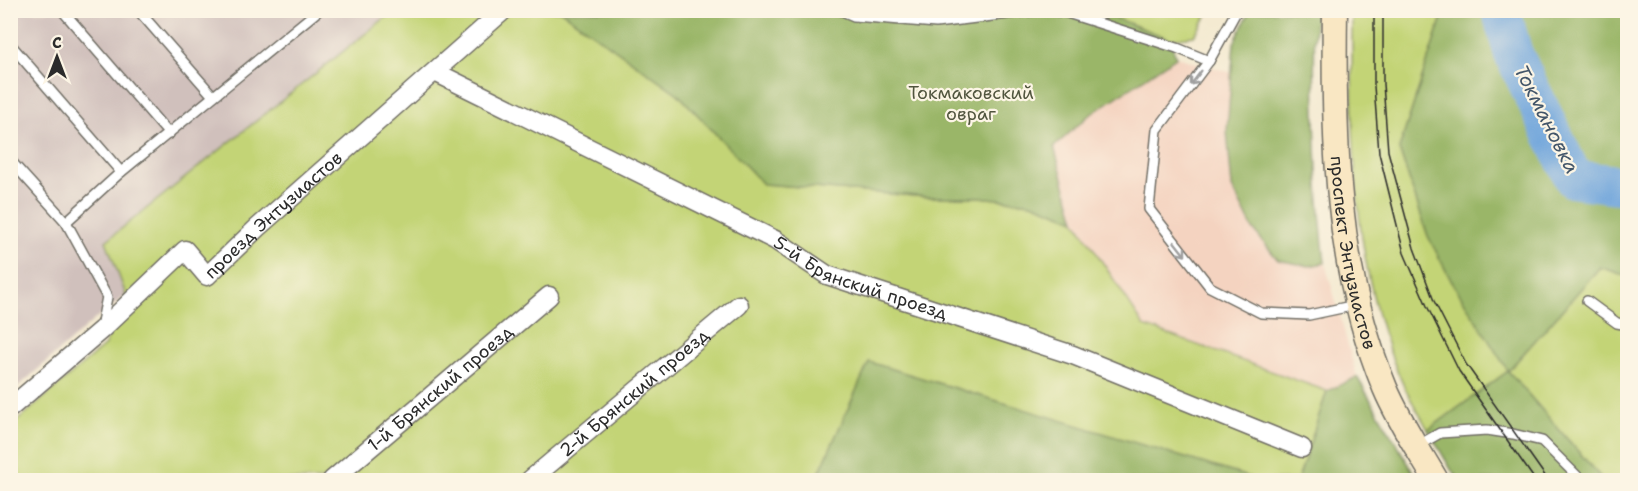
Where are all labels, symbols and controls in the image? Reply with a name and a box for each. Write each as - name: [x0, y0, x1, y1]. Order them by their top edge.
- north arrow: [27, 27, 87, 87]
- text: С: [52, 32, 62, 53]
- water label: Токмановка: [1509, 60, 1585, 178]
- one-way arrow: [1189, 70, 1202, 86]
- park label: Токмаковский овраг: [908, 81, 1034, 126]
- street label: проезд Энтузиастов: [199, 146, 348, 284]
- street label: проспект Энтузиастов: [1325, 155, 1382, 352]
- street label: 5-й Брянский проезд: [769, 230, 951, 326]
- one-way arrow: [1174, 241, 1187, 257]
- street label: 1-й Брянский проезд: [362, 319, 519, 457]
- street label: 2-й Брянский проезд: [554, 323, 715, 462]

